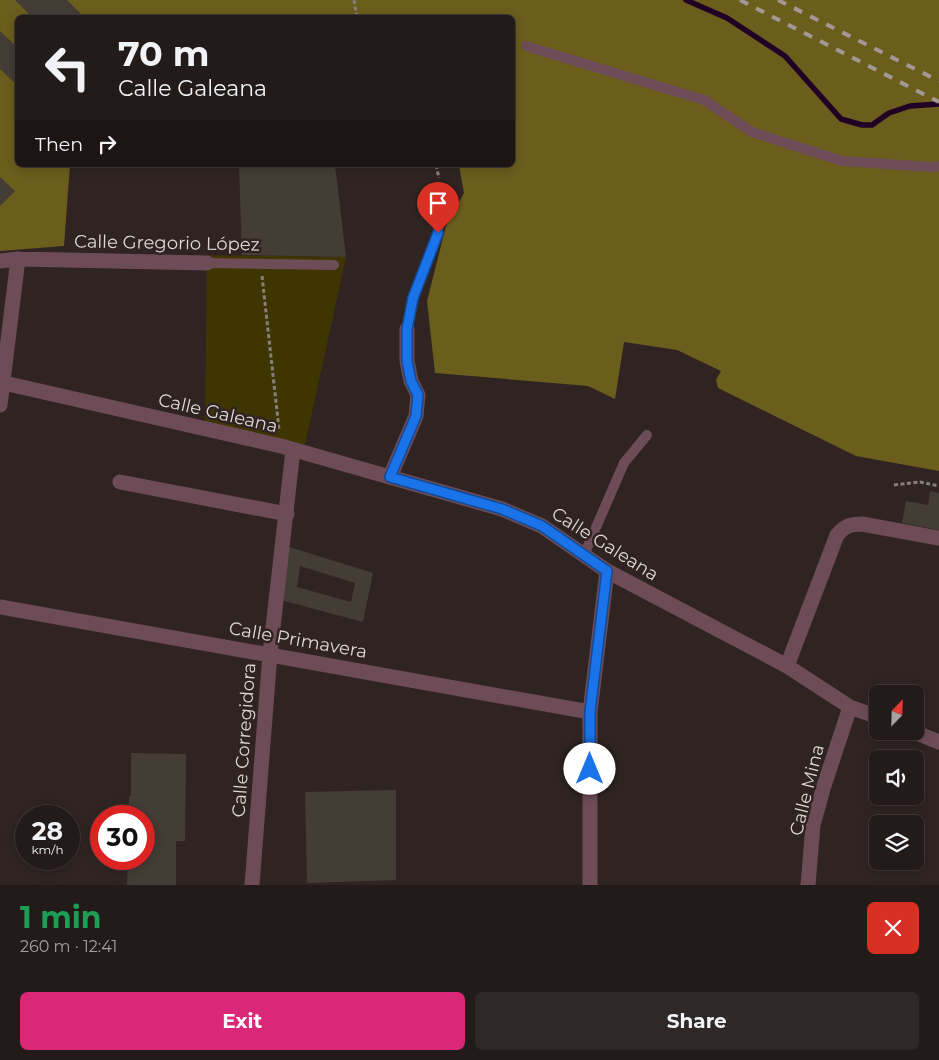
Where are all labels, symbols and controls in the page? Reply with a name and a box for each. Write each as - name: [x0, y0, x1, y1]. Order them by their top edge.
- text: 70 m: [118, 32, 209, 75]
- icon: left: [35, 35, 100, 100]
- text: Calle Galeana: [118, 75, 267, 102]
- icon: right: [93, 130, 121, 158]
- text: Then: [35, 133, 83, 156]
- pin: [417, 182, 459, 233]
- icon: arrive: [424, 189, 452, 217]
- street label: Calle Gregorio López: [74, 230, 260, 256]
- street label: Calle Galeana: [156, 389, 280, 437]
- street label: Calle Galeana: [547, 502, 663, 586]
- street label: Calle Primavera: [227, 617, 369, 663]
- street label: Calle Corregidora: [228, 662, 260, 818]
- north arrow: [869, 685, 924, 740]
- map controls: [869, 685, 924, 870]
- position arrow: [563, 742, 615, 794]
- street label: Calle Mina: [785, 742, 829, 838]
- button: sound: [869, 750, 924, 805]
- speed limit sign: 30: [90, 805, 155, 870]
- button: layers: [869, 815, 924, 870]
- text: 28: [32, 816, 63, 846]
- text: km/h: [31, 842, 64, 857]
- text: 1 min: [20, 899, 101, 936]
- button: close: [867, 902, 919, 954]
- text: 260 m · 12:41: [20, 937, 117, 956]
- button: Exit: [20, 992, 465, 1050]
- button: Share: [475, 992, 919, 1050]

